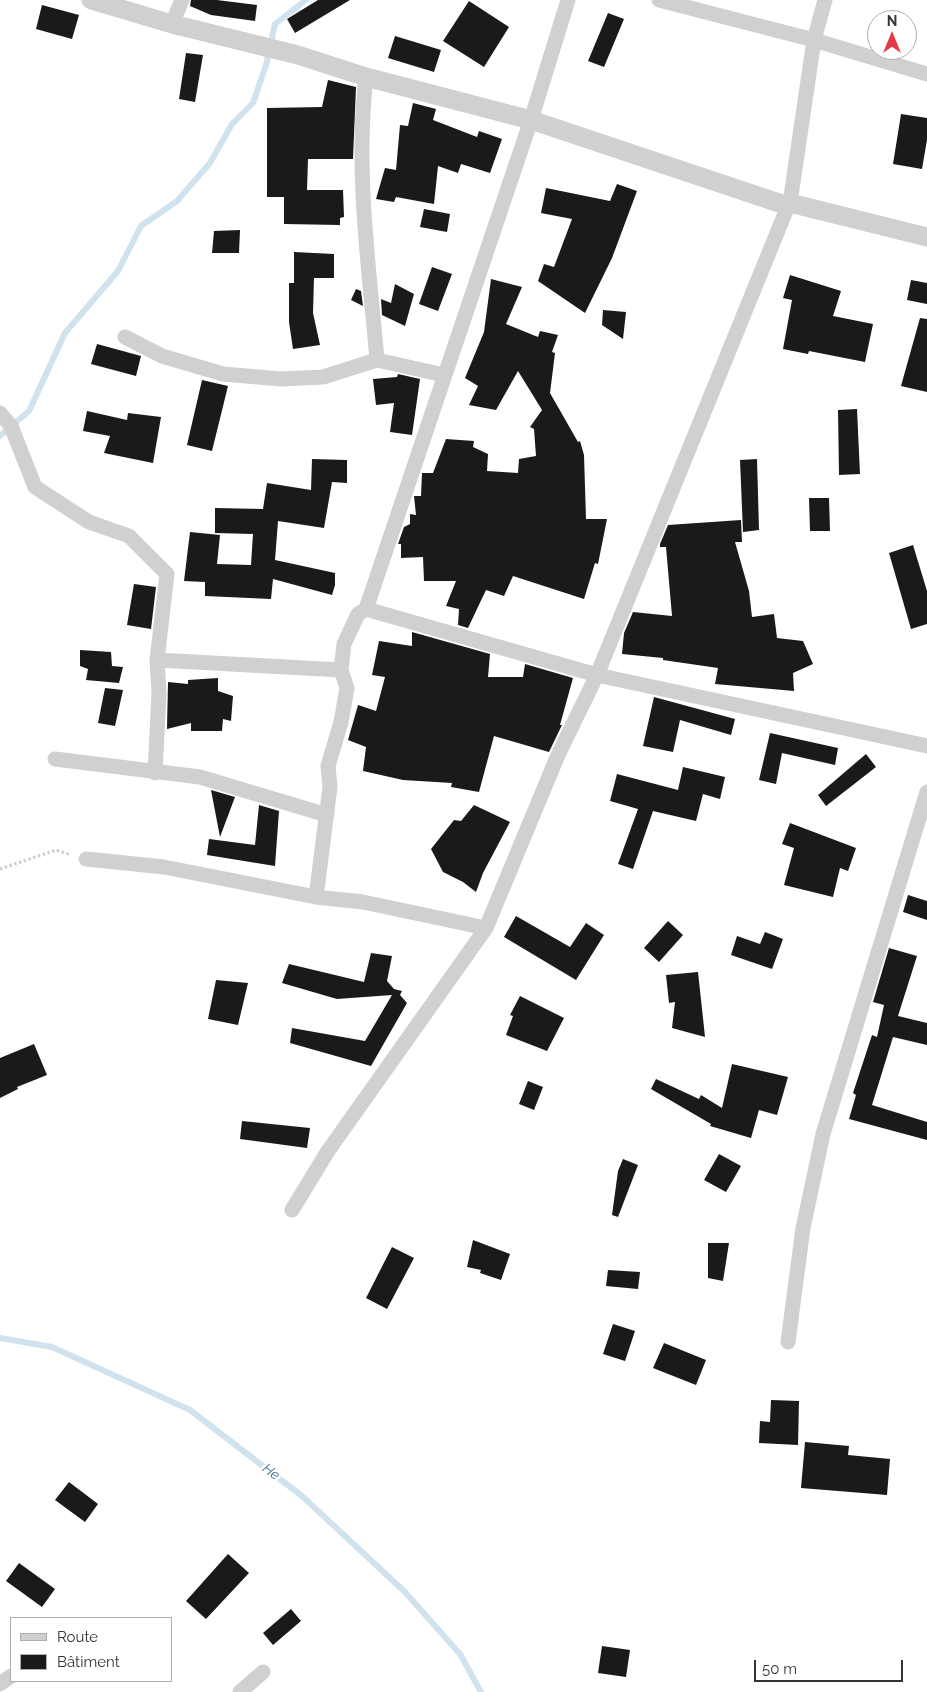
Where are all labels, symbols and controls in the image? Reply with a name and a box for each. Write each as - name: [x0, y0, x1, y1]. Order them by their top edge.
- north arrow: [867, 10, 917, 60]
- text: N: [887, 13, 897, 29]
- water label: He: [259, 1460, 283, 1484]
- legend: [10, 1617, 172, 1682]
- text: Route: [57, 1628, 98, 1646]
- scale bar: [757, 1650, 906, 1682]
- text: Bâtiment: [57, 1653, 120, 1671]
- text: 50 m: [762, 1660, 797, 1678]

